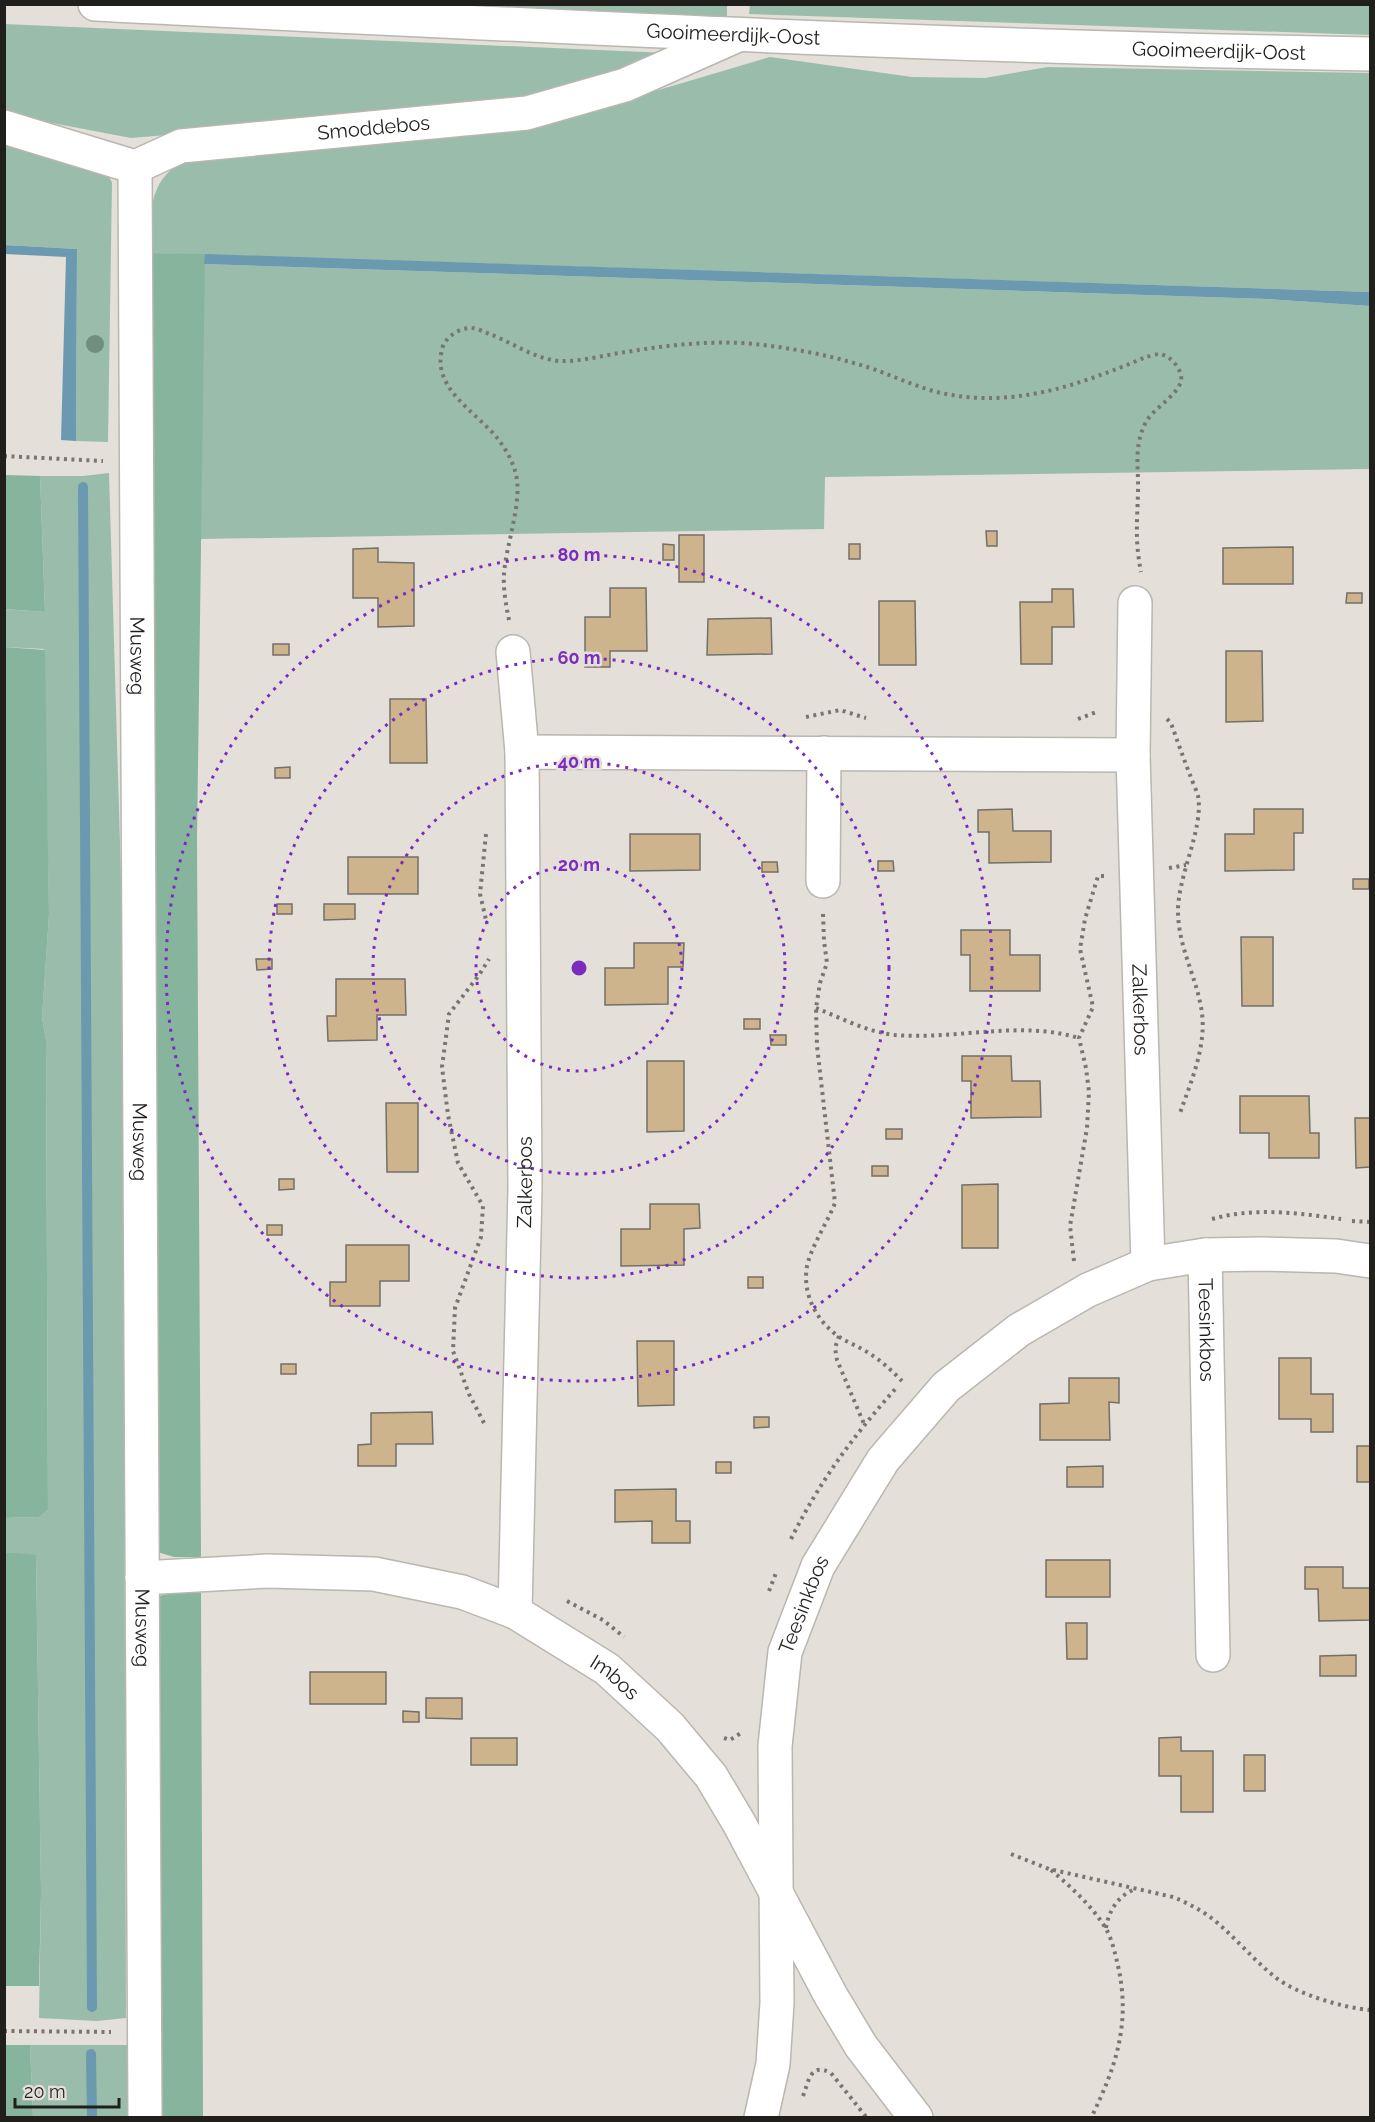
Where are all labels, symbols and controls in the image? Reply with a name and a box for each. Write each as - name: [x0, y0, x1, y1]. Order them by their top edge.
- street label: Gooimeerdijk-Oost: [646, 19, 821, 50]
- street label: Gooimeerdijk-Oost: [1132, 37, 1306, 65]
- street label: Smoddebos: [316, 110, 431, 145]
- text: 80 m: [557, 544, 601, 565]
- street label: Musweg: [125, 616, 150, 696]
- text: 60 m: [557, 647, 601, 668]
- text: 40 m: [558, 751, 600, 772]
- text: 20 m: [558, 854, 600, 875]
- centre of rings: [569, 958, 589, 978]
- street label: Zalkerbos: [1127, 964, 1154, 1056]
- street label: Musweg: [128, 1102, 152, 1182]
- street label: Zalkerbos: [512, 1136, 537, 1228]
- street label: Teesinkbos: [1193, 1278, 1220, 1382]
- street label: Teesinkbos: [773, 1551, 834, 1657]
- street label: Musweg: [130, 1588, 155, 1668]
- street label: Imbos: [586, 1650, 644, 1705]
- scale bar: [15, 2071, 118, 2109]
- text: 20 m: [24, 2081, 66, 2102]

